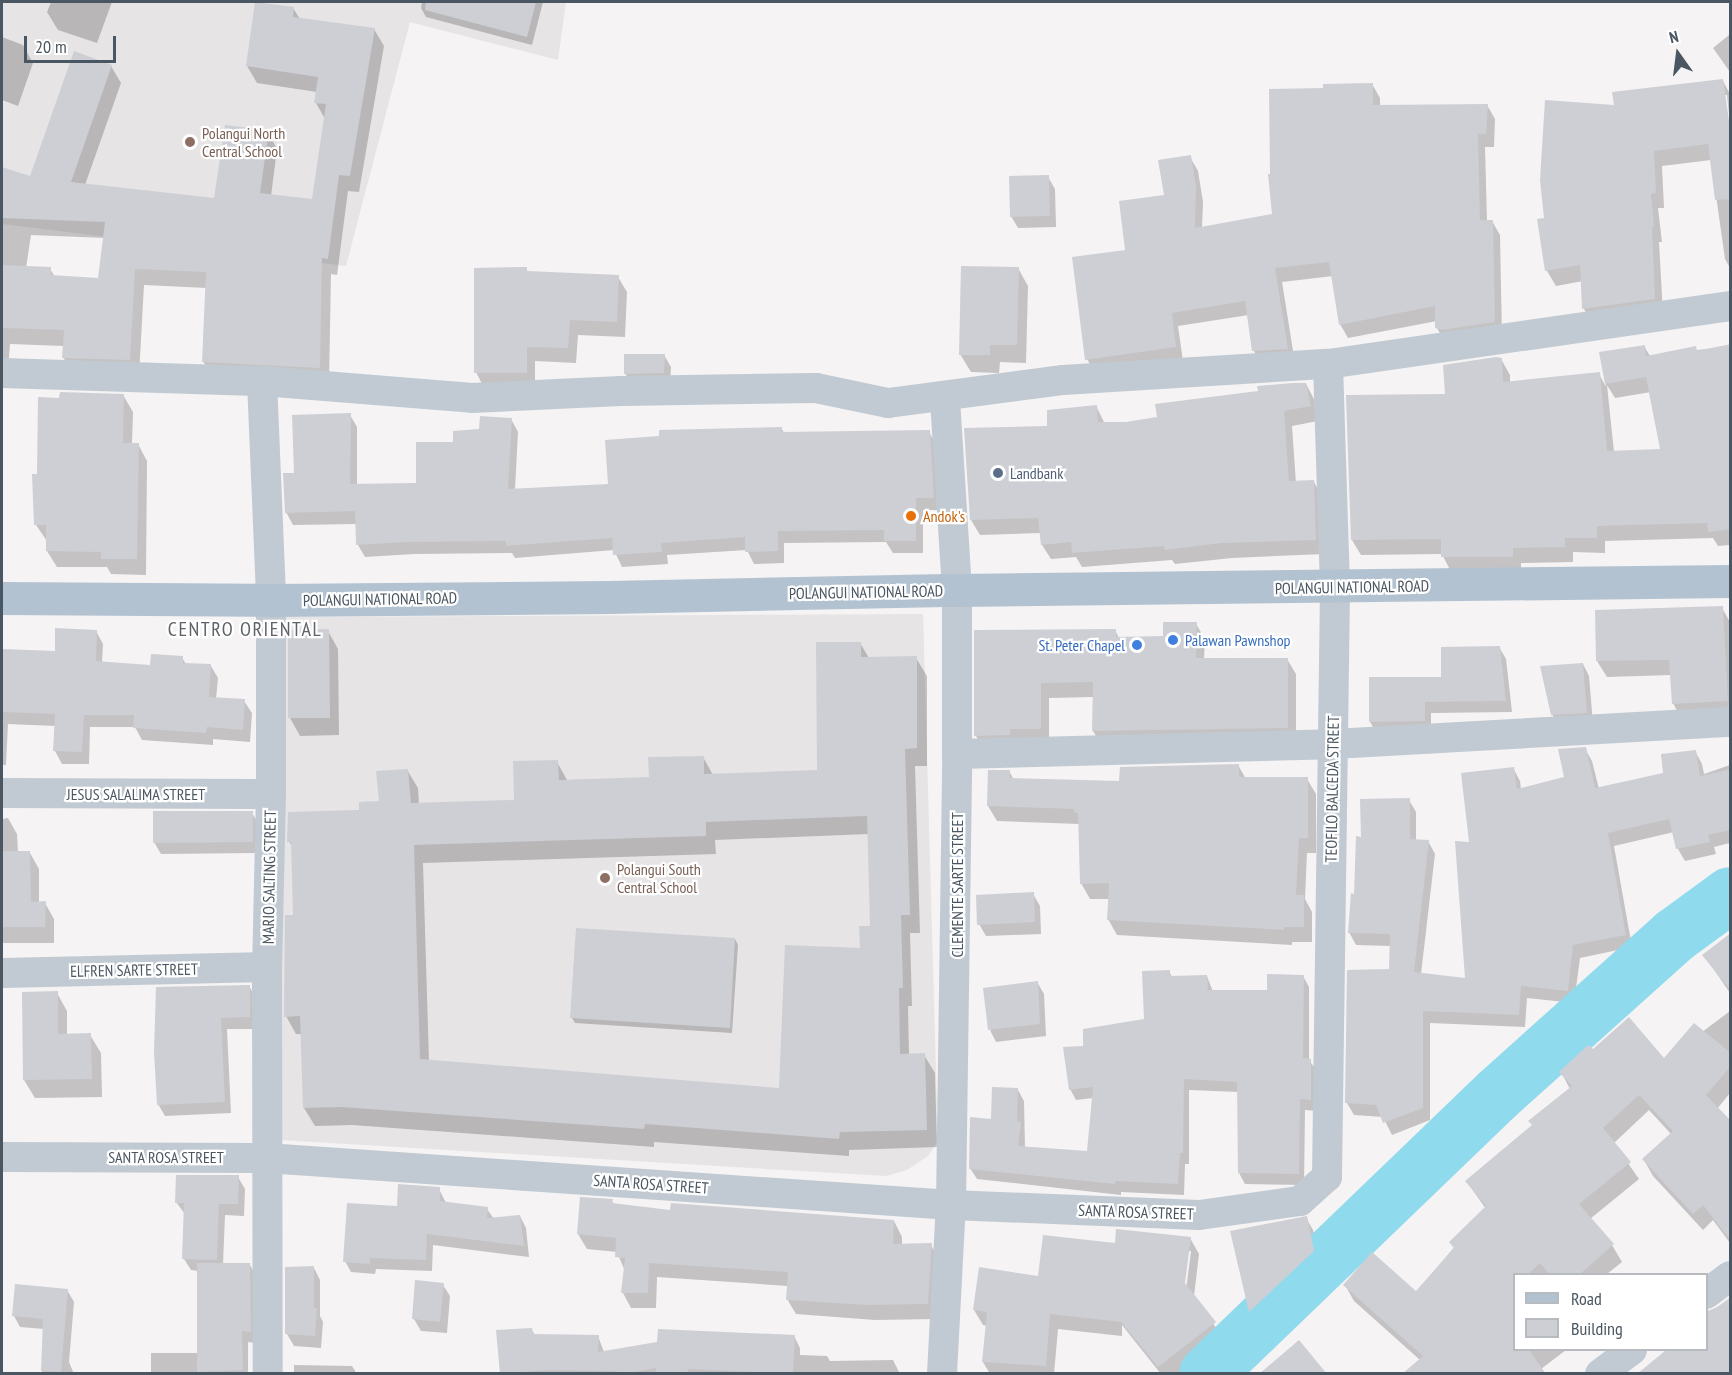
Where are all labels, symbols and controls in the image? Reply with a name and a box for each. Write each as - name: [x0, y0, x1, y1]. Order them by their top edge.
- scale bar: [27, 24, 118, 62]
- north arrow: [1648, 24, 1708, 84]
- text: N: [1667, 26, 1680, 47]
- text: 20 m: [35, 35, 67, 58]
- place label: Polangui North Central School: [202, 123, 285, 161]
- marker: Polangui North Central School: [183, 135, 197, 149]
- place label: Landbank: [1010, 463, 1063, 483]
- marker: Landbank: [991, 466, 1005, 480]
- place label: Andok's: [923, 506, 965, 526]
- marker: Andok's: [904, 509, 918, 523]
- street label: POLANGUI NATIONAL ROAD: [1274, 576, 1430, 598]
- street label: POLANGUI NATIONAL ROAD: [788, 581, 944, 603]
- street label: POLANGUI NATIONAL ROAD: [302, 588, 458, 610]
- district label: CENTRO ORIENTAL: [168, 617, 322, 641]
- place label: Palawan Pawnshop: [1185, 630, 1291, 650]
- marker: Palawan Pawnshop: [1166, 633, 1180, 647]
- place label: St. Peter Chapel: [1037, 635, 1125, 655]
- marker: St. Peter Chapel: [1130, 638, 1144, 652]
- street label: TEOFILO BALCEDA STREET: [1321, 715, 1343, 863]
- street label: JESUS SALALIMA STREET: [67, 784, 205, 804]
- street label: MARIO SALTING STREET: [258, 810, 280, 944]
- street label: CLEMENTE SARTE STREET: [947, 812, 967, 958]
- place label: Polangui South Central School: [617, 859, 701, 897]
- marker: Polangui South Central School: [598, 871, 612, 885]
- street label: ELFREN SARTE STREET: [70, 959, 198, 981]
- street label: SANTA ROSA STREET: [108, 1147, 224, 1167]
- street label: SANTA ROSA STREET: [592, 1170, 710, 1198]
- street label: SANTA ROSA STREET: [1077, 1200, 1195, 1224]
- legend: [1513, 1273, 1708, 1351]
- text: Road: [1571, 1287, 1602, 1310]
- text: Building: [1571, 1317, 1623, 1340]

